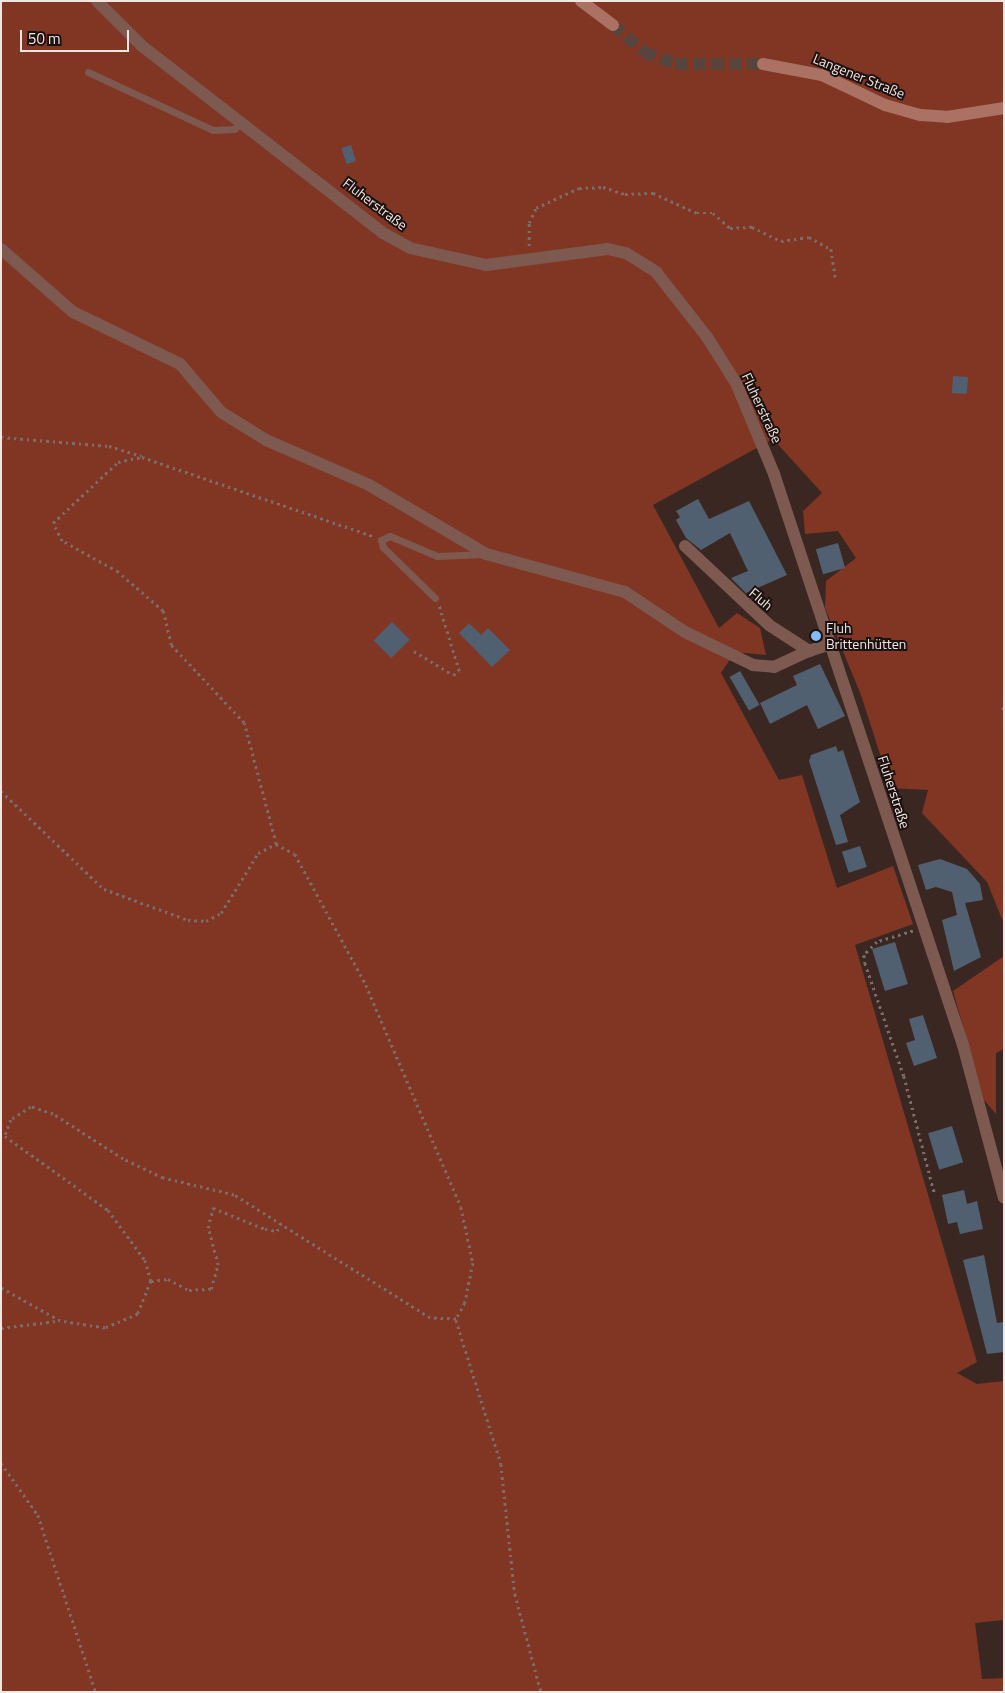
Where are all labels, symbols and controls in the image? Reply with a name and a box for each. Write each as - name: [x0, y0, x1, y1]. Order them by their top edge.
- scale bar: [22, 20, 131, 52]
- text: 50 m: [28, 27, 61, 50]
- street label: Langener Straße: [811, 50, 907, 102]
- street label: Fluherstraße: [340, 174, 410, 234]
- street label: Fluherstraße: [738, 370, 786, 446]
- street label: Fluh: [746, 584, 776, 614]
- place label: Fluh Brittenhütten: [826, 620, 906, 652]
- marker: Fluh Brittenhütten: [810, 630, 822, 642]
- street label: Fluherstraße: [874, 753, 914, 831]

